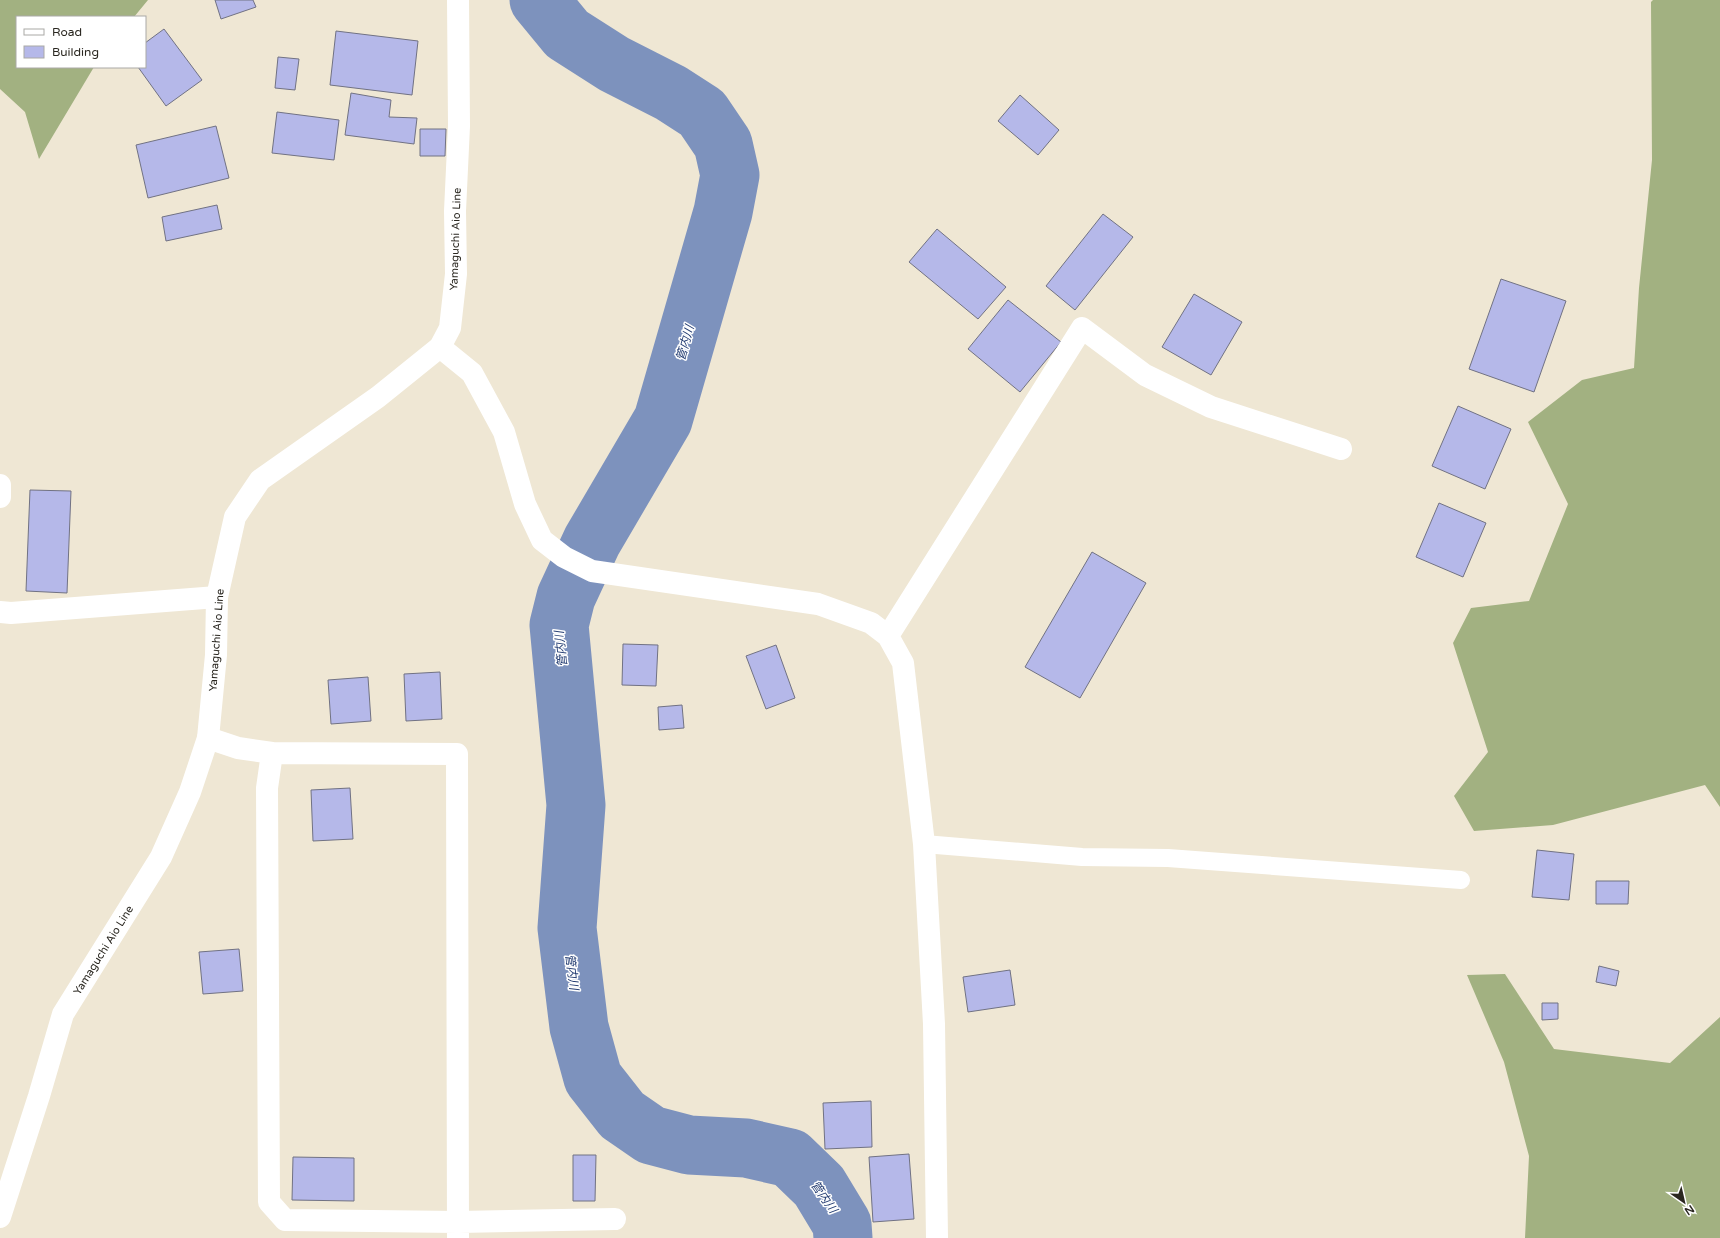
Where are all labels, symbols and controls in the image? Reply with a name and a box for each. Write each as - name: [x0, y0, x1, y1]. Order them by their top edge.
- legend: [16, 16, 146, 68]
- text: Road: [52, 25, 82, 39]
- text: Building: [52, 45, 99, 59]
- street label: Yamaguchi Aio Line: [447, 187, 464, 291]
- water label: 管内川: [673, 322, 697, 362]
- street label: Yamaguchi Aio Line: [206, 588, 227, 692]
- water label: 管内川: [552, 628, 570, 668]
- street label: Yamaguchi Aio Line: [71, 903, 136, 997]
- water label: 管内川: [563, 953, 581, 993]
- water label: 管内川: [808, 1178, 841, 1217]
- north arrow: [1664, 1182, 1704, 1222]
- text: N: [1682, 1202, 1697, 1218]

